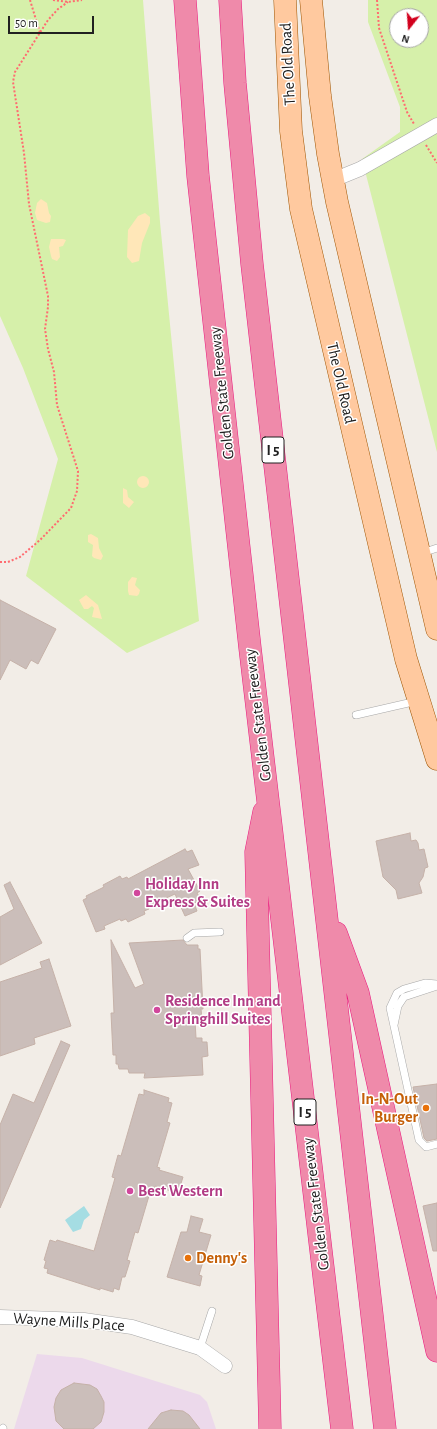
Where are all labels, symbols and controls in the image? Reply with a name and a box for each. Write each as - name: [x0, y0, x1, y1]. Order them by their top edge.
- scale bar: [10, 8, 96, 34]
- north arrow: [389, 8, 429, 48]
- text: 50 m: [15, 17, 38, 29]
- street label: The Old Road: [276, 22, 300, 106]
- text: N: [400, 33, 411, 45]
- street label: Golden State Freeway: [205, 326, 239, 460]
- street label: The Old Road: [322, 340, 360, 426]
- road number: I 5: [262, 437, 284, 463]
- street label: Golden State Freeway: [240, 648, 276, 782]
- place label: Holiday Inn Express & Suites: [145, 874, 250, 912]
- marker: Holiday Inn Express & Suites: [132, 888, 142, 898]
- place label: Residence Inn and Springhill Suites: [165, 991, 281, 1029]
- marker: Residence Inn and Springhill Suites: [152, 1005, 162, 1015]
- place label: In-N-Out Burger: [361, 1089, 418, 1127]
- road number: I 5: [294, 1099, 316, 1125]
- marker: In-N-Out Burger: [421, 1103, 431, 1113]
- street label: Golden State Freeway: [298, 1137, 334, 1271]
- place label: Best Western: [138, 1181, 223, 1201]
- marker: Best Western: [125, 1186, 135, 1196]
- place label: Denny's: [196, 1248, 247, 1268]
- marker: Denny's: [183, 1253, 193, 1263]
- street label: Wayne Mills Place: [13, 1309, 125, 1335]

